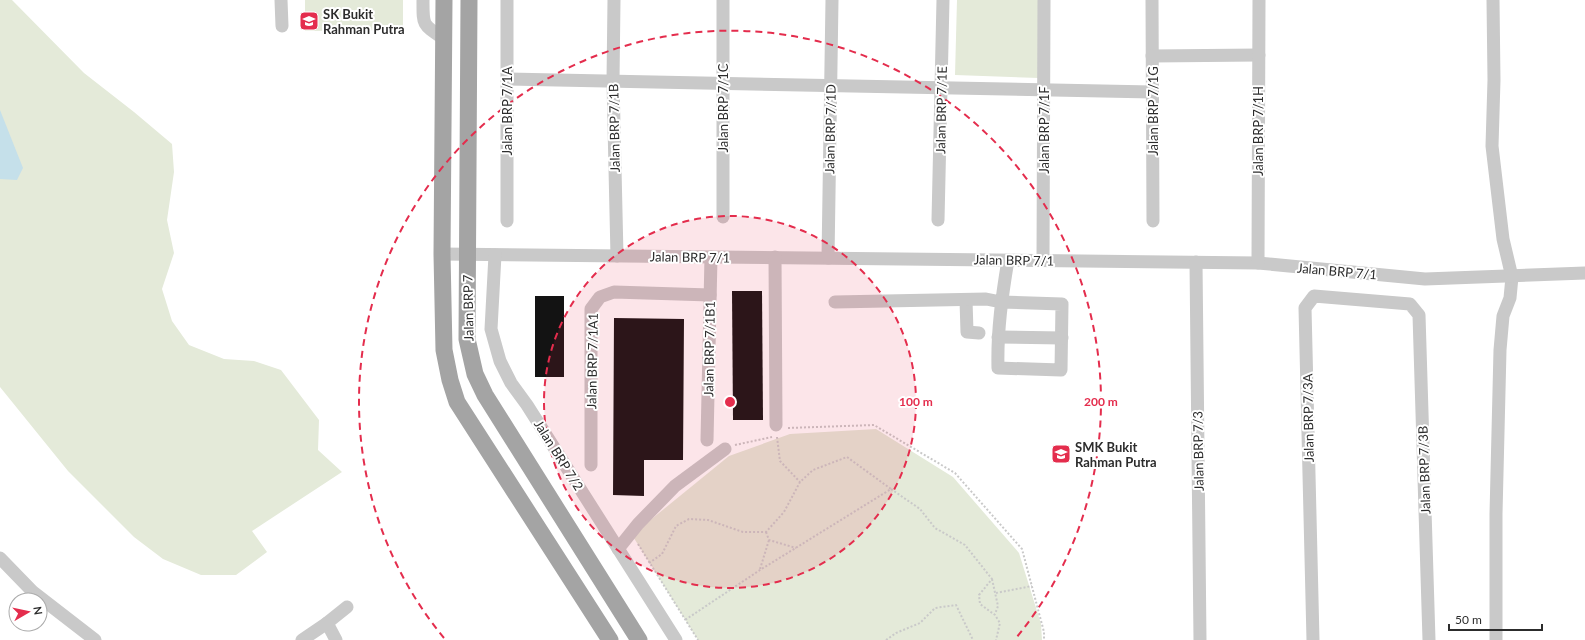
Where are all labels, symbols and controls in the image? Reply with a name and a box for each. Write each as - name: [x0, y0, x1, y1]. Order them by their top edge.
- place label: SK Bukit Rahman Putra: [323, 6, 405, 37]
- school or university icon: SK Bukit Rahman Putra: [298, 10, 320, 32]
- street label: Jalan BRP 7/1C: [715, 63, 731, 152]
- street label: Jalan BRP 7/1A: [499, 66, 515, 155]
- street label: Jalan BRP 7/1E: [932, 66, 950, 154]
- street label: Jalan BRP 7/1G: [1145, 66, 1161, 156]
- street label: Jalan BRP 7/1B: [605, 84, 623, 172]
- street label: Jalan BRP 7/1D: [821, 84, 839, 174]
- street label: Jalan BRP 7/1F: [1036, 86, 1052, 174]
- street label: Jalan BRP 7/1H: [1250, 86, 1266, 176]
- street label: Jalan BRP 7/1: [650, 248, 730, 266]
- street label: Jalan BRP 7/1: [974, 251, 1054, 269]
- street label: Jalan BRP 7/1: [1296, 260, 1378, 282]
- street label: Jalan BRP 7: [459, 274, 477, 341]
- street label: Jalan BRP 7/1B1: [700, 301, 718, 397]
- street label: Jalan BRP 7/1A1: [583, 313, 601, 409]
- street label: Jalan BRP 7/3A: [1299, 373, 1317, 463]
- text: 100 m: [899, 394, 933, 409]
- text: 200 m: [1084, 394, 1118, 409]
- centre of rings: [723, 395, 737, 409]
- street label: Jalan BRP 7/3: [1189, 411, 1207, 491]
- street label: Jalan BRP 7/2: [531, 417, 587, 493]
- street label: Jalan BRP 7/3B: [1414, 425, 1434, 515]
- place label: SMK Bukit Rahman Putra: [1075, 439, 1157, 470]
- school or university icon: SMK Bukit Rahman Putra: [1050, 443, 1072, 465]
- north arrow: [8, 592, 48, 632]
- text: N: [31, 605, 45, 616]
- scale bar: [1449, 606, 1542, 632]
- text: 50 m: [1455, 612, 1482, 627]

